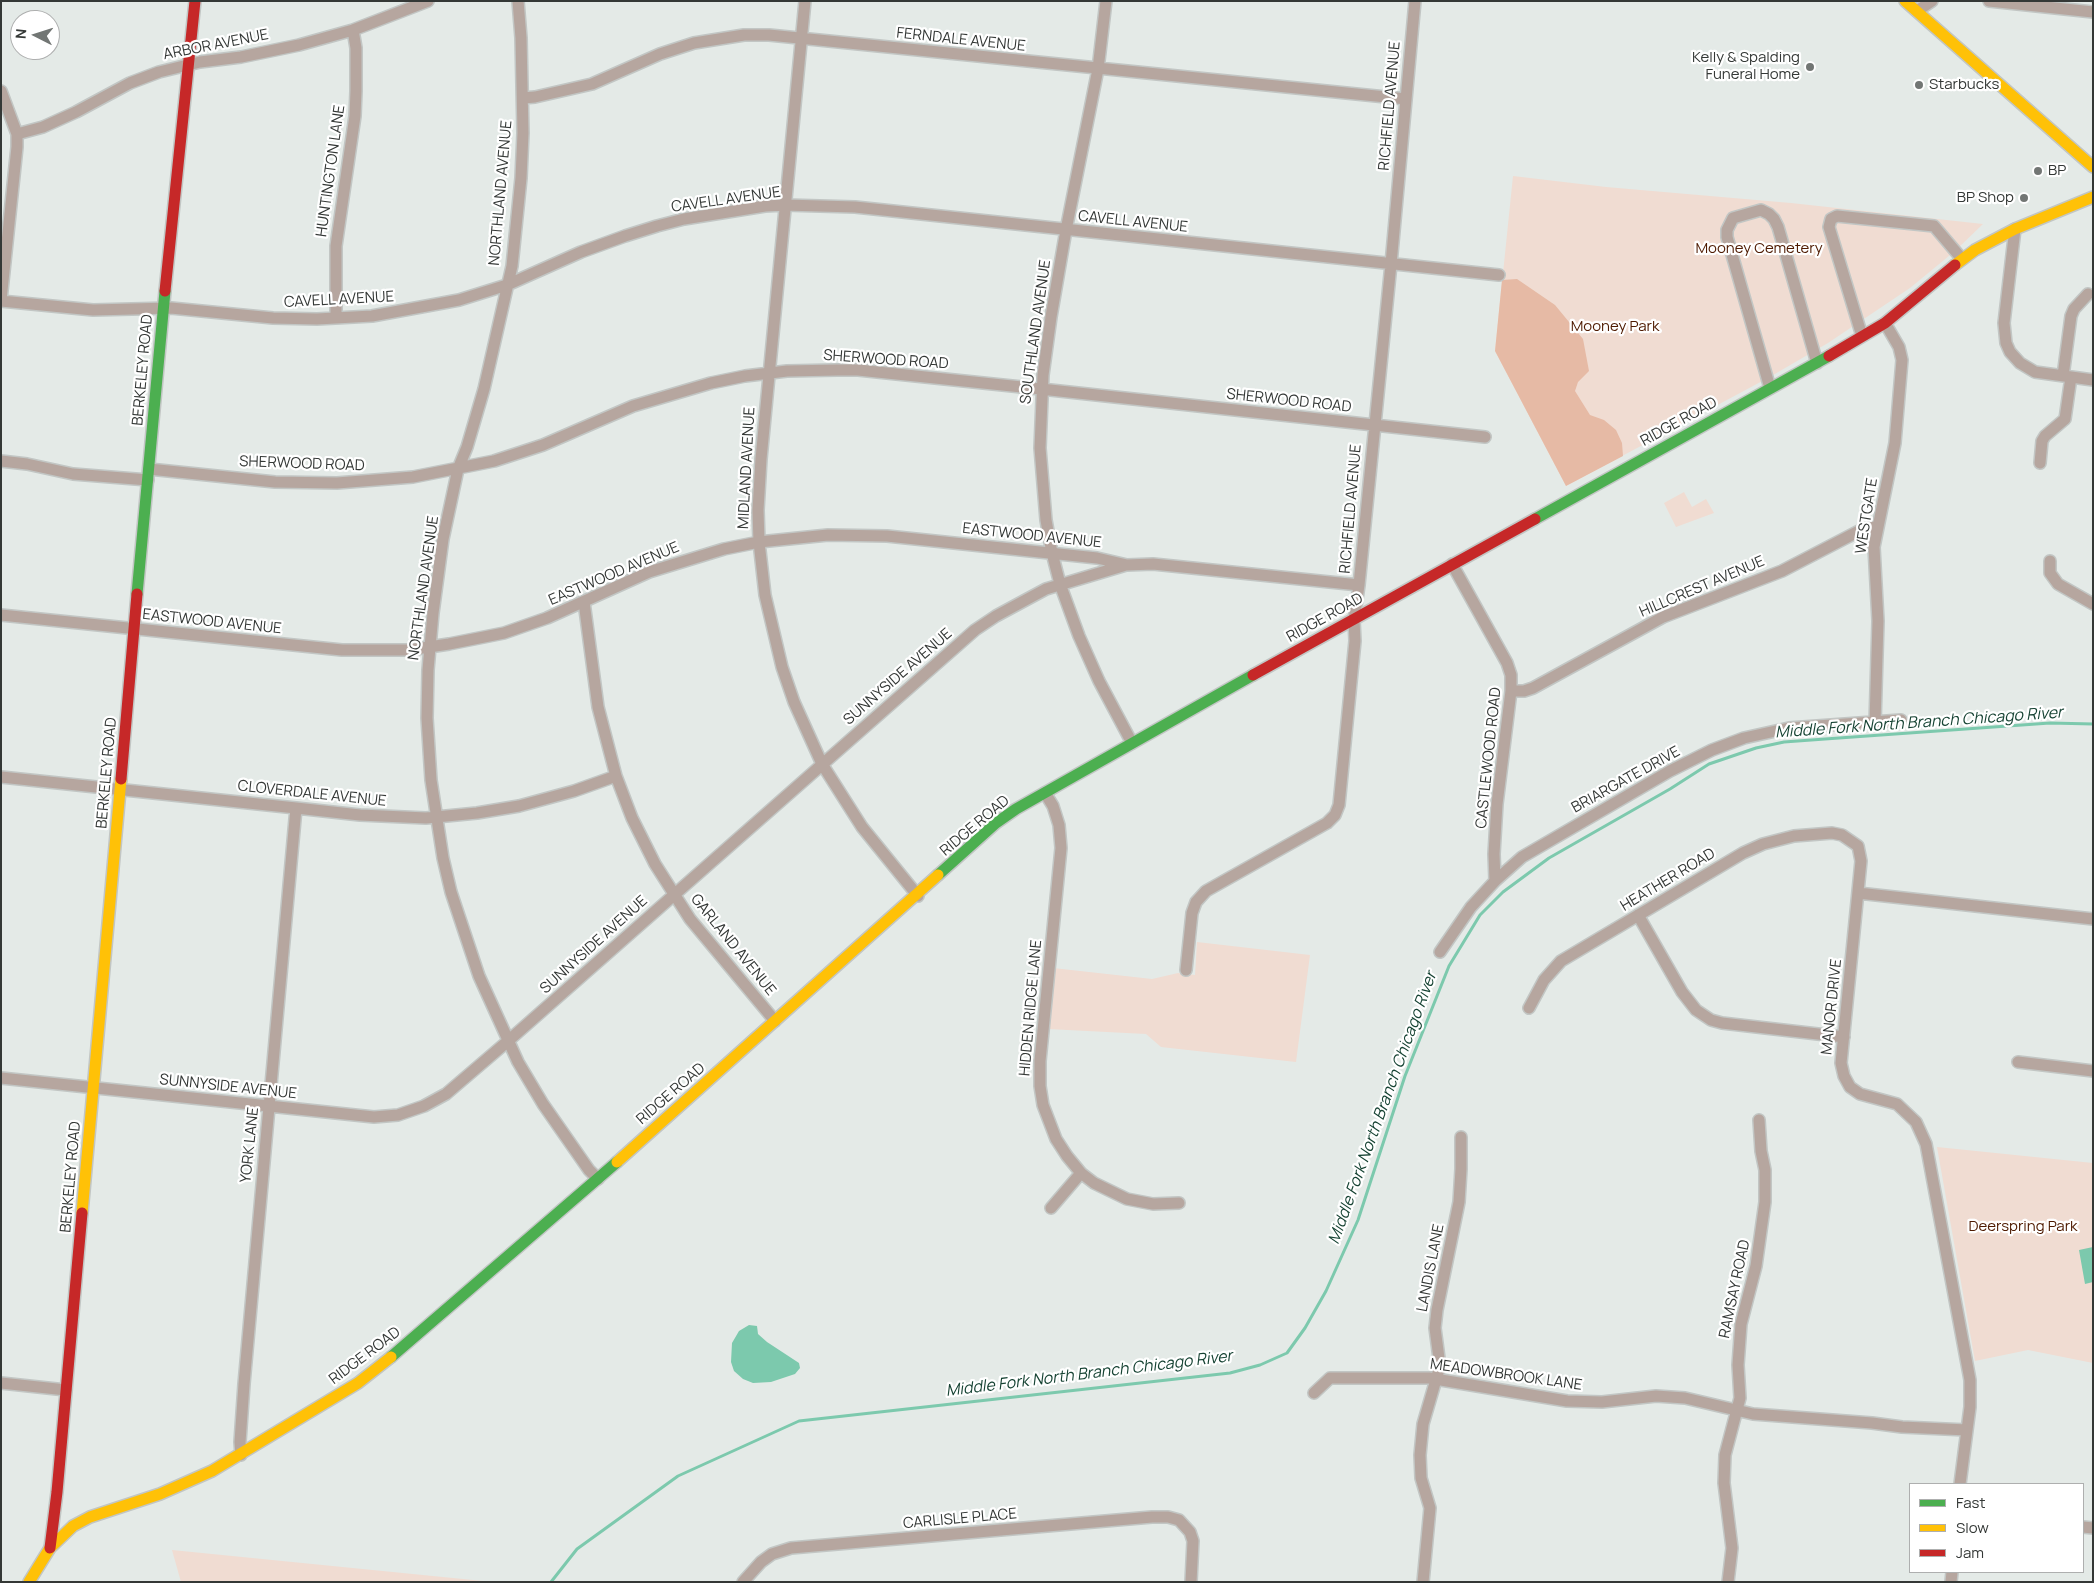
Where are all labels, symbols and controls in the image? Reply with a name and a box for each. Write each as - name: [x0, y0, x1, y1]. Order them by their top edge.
- north arrow: [10, 10, 60, 60]
- street label: FERNDALE AVENUE: [896, 24, 1026, 56]
- street label: ARBOR AVENUE: [162, 26, 270, 64]
- text: N: [11, 28, 30, 40]
- street label: RICHFIELD AVENUE: [1375, 41, 1405, 171]
- place label: Kelly & Spalding Funeral Home: [1692, 49, 1800, 84]
- marker: Kelly & Spalding Funeral Home: [1804, 61, 1816, 73]
- place label: Starbucks: [1929, 76, 1999, 94]
- marker: Starbucks: [1913, 79, 1925, 91]
- street label: HUNTINGTON LANE: [313, 104, 349, 238]
- street label: NORTHLAND AVENUE: [486, 120, 516, 266]
- place label: BP: [2048, 162, 2066, 180]
- marker: BP: [2032, 165, 2044, 177]
- street label: CAVELL AVENUE: [670, 183, 782, 217]
- place label: BP Shop: [1957, 189, 2014, 207]
- marker: BP Shop: [2018, 192, 2030, 204]
- street label: CAVELL AVENUE: [1077, 207, 1189, 237]
- park label: Mooney Cemetery: [1695, 240, 1823, 258]
- street label: SOUTHLAND AVENUE: [1017, 259, 1055, 405]
- street label: CAVELL AVENUE: [284, 288, 394, 312]
- street label: BERKELEY ROAD: [129, 314, 157, 426]
- park label: Mooney Park: [1571, 318, 1659, 336]
- street label: SHERWOOD ROAD: [823, 347, 949, 373]
- street label: SHERWOOD ROAD: [1226, 385, 1352, 417]
- street label: RIDGE ROAD: [1638, 394, 1720, 450]
- street label: MIDLAND AVENUE: [735, 407, 759, 529]
- street label: RICHFIELD AVENUE: [1336, 444, 1366, 574]
- street label: SHERWOOD ROAD: [239, 453, 365, 475]
- street label: WESTGATE: [1852, 477, 1882, 555]
- street label: NORTHLAND AVENUE: [405, 515, 443, 661]
- street label: EASTWOOD AVENUE: [962, 520, 1102, 552]
- street label: EASTWOOD AVENUE: [546, 538, 682, 610]
- street label: HILLCREST AVENUE: [1637, 553, 1767, 621]
- street label: RIDGE ROAD: [1284, 590, 1366, 646]
- street label: EASTWOOD AVENUE: [142, 606, 282, 638]
- street label: SUNNYSIDE AVENUE: [840, 625, 956, 729]
- street label: CASTLEWOOD ROAD: [1473, 686, 1505, 830]
- water label: Middle Fork North Branch Chicago River: [1775, 703, 2063, 743]
- street label: BERKELEY ROAD: [93, 717, 121, 829]
- street label: BRIARGATE DRIVE: [1569, 743, 1683, 817]
- street label: CLOVERDALE AVENUE: [237, 777, 387, 811]
- street label: RIDGE ROAD: [937, 792, 1013, 860]
- street label: HEATHER ROAD: [1617, 845, 1719, 915]
- street label: GARLAND AVENUE: [687, 891, 779, 999]
- street label: SUNNYSIDE AVENUE: [537, 892, 651, 998]
- street label: HIDDEN RIDGE LANE: [1016, 939, 1046, 1077]
- street label: MANOR DRIVE: [1818, 958, 1846, 1056]
- water label: Middle Fork North Branch Chicago River: [1325, 969, 1441, 1247]
- street label: RIDGE ROAD: [633, 1059, 709, 1129]
- street label: SUNNYSIDE AVENUE: [158, 1071, 298, 1103]
- street label: YORK LANE: [237, 1106, 263, 1184]
- street label: BERKELEY ROAD: [57, 1121, 85, 1233]
- park label: Deerspring Park: [1968, 1218, 2078, 1236]
- street label: LANDIS LANE: [1414, 1222, 1448, 1314]
- street label: RAMSAY ROAD: [1716, 1238, 1754, 1340]
- street label: RIDGE ROAD: [326, 1323, 404, 1389]
- water label: Middle Fork North Branch Chicago River: [945, 1347, 1233, 1401]
- street label: MEADOWBROOK LANE: [1429, 1355, 1583, 1395]
- legend: [1909, 1483, 2084, 1573]
- text: Fast: [1956, 1492, 1985, 1513]
- street label: CARLISLE PLACE: [902, 1505, 1018, 1533]
- text: Slow: [1956, 1517, 1989, 1538]
- text: Jam: [1956, 1542, 1984, 1563]

